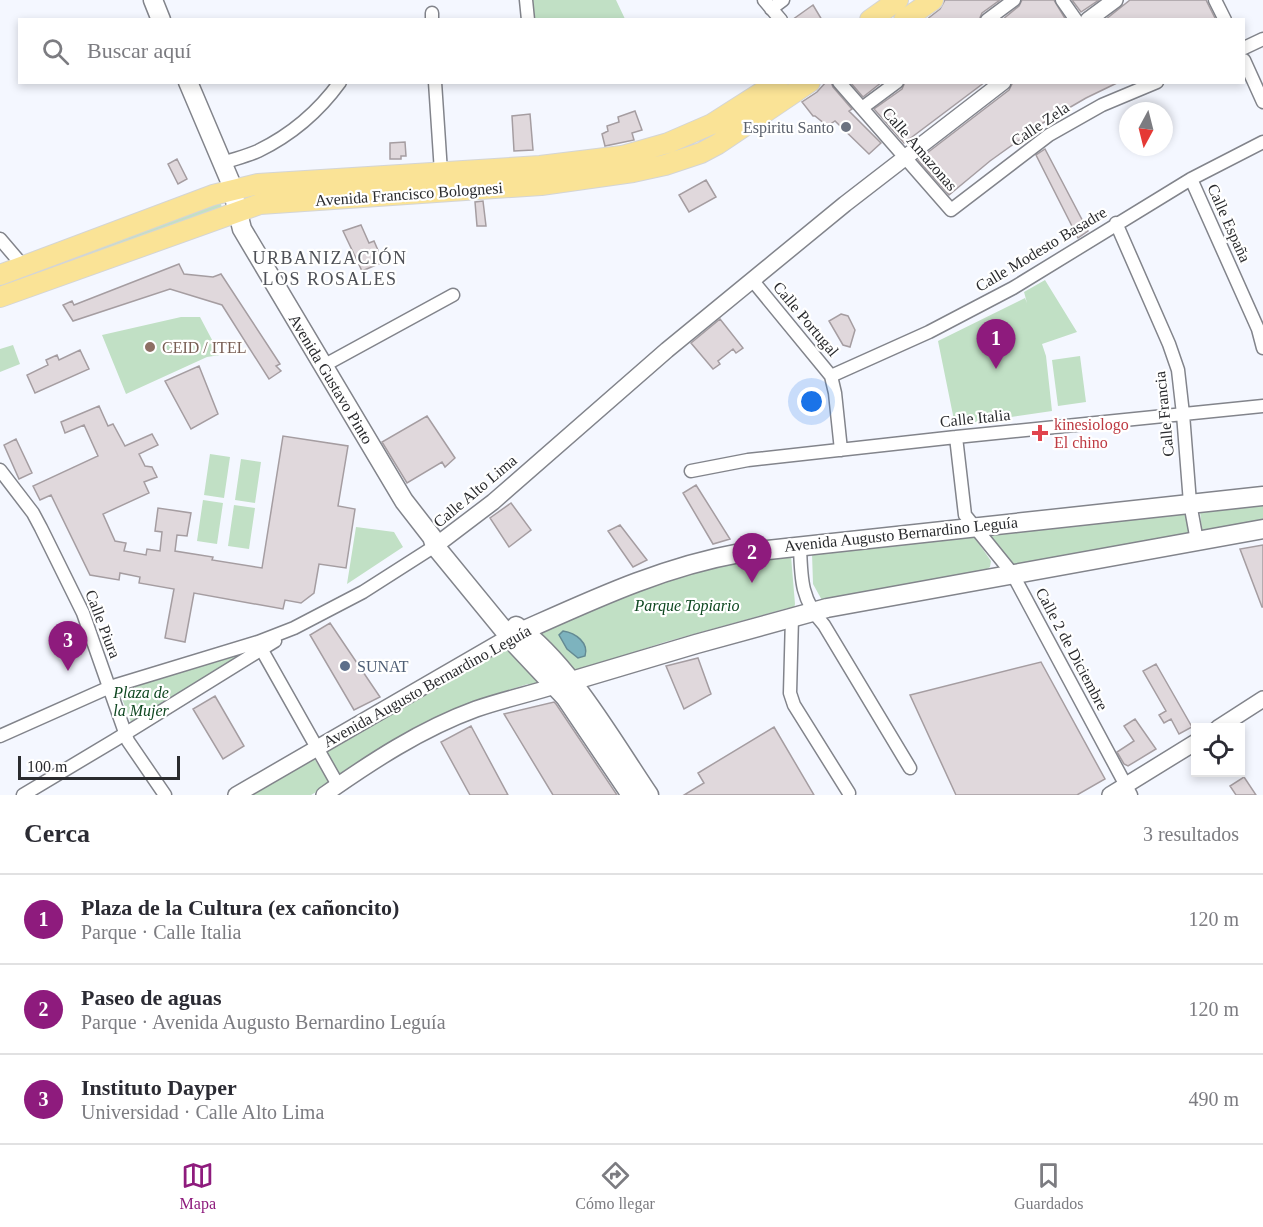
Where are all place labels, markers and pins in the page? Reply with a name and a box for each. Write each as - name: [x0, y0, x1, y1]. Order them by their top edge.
- place label: Espiritu Santo: [743, 119, 834, 137]
- marker: Espiritu Santo: [839, 120, 853, 134]
- pin: 1: [976, 320, 1016, 369]
- place label: CEID / ITEL: [162, 339, 246, 356]
- marker: CEID / ITEL: [143, 340, 157, 354]
- place label: kinesiologo El chino: [1054, 416, 1129, 451]
- marker: kinesiologo El chino: [1031, 424, 1049, 442]
- pin: 2: [732, 534, 771, 583]
- pin: 3: [48, 622, 88, 671]
- place label: SUNAT: [357, 658, 409, 675]
- marker: SUNAT: [338, 659, 352, 673]

